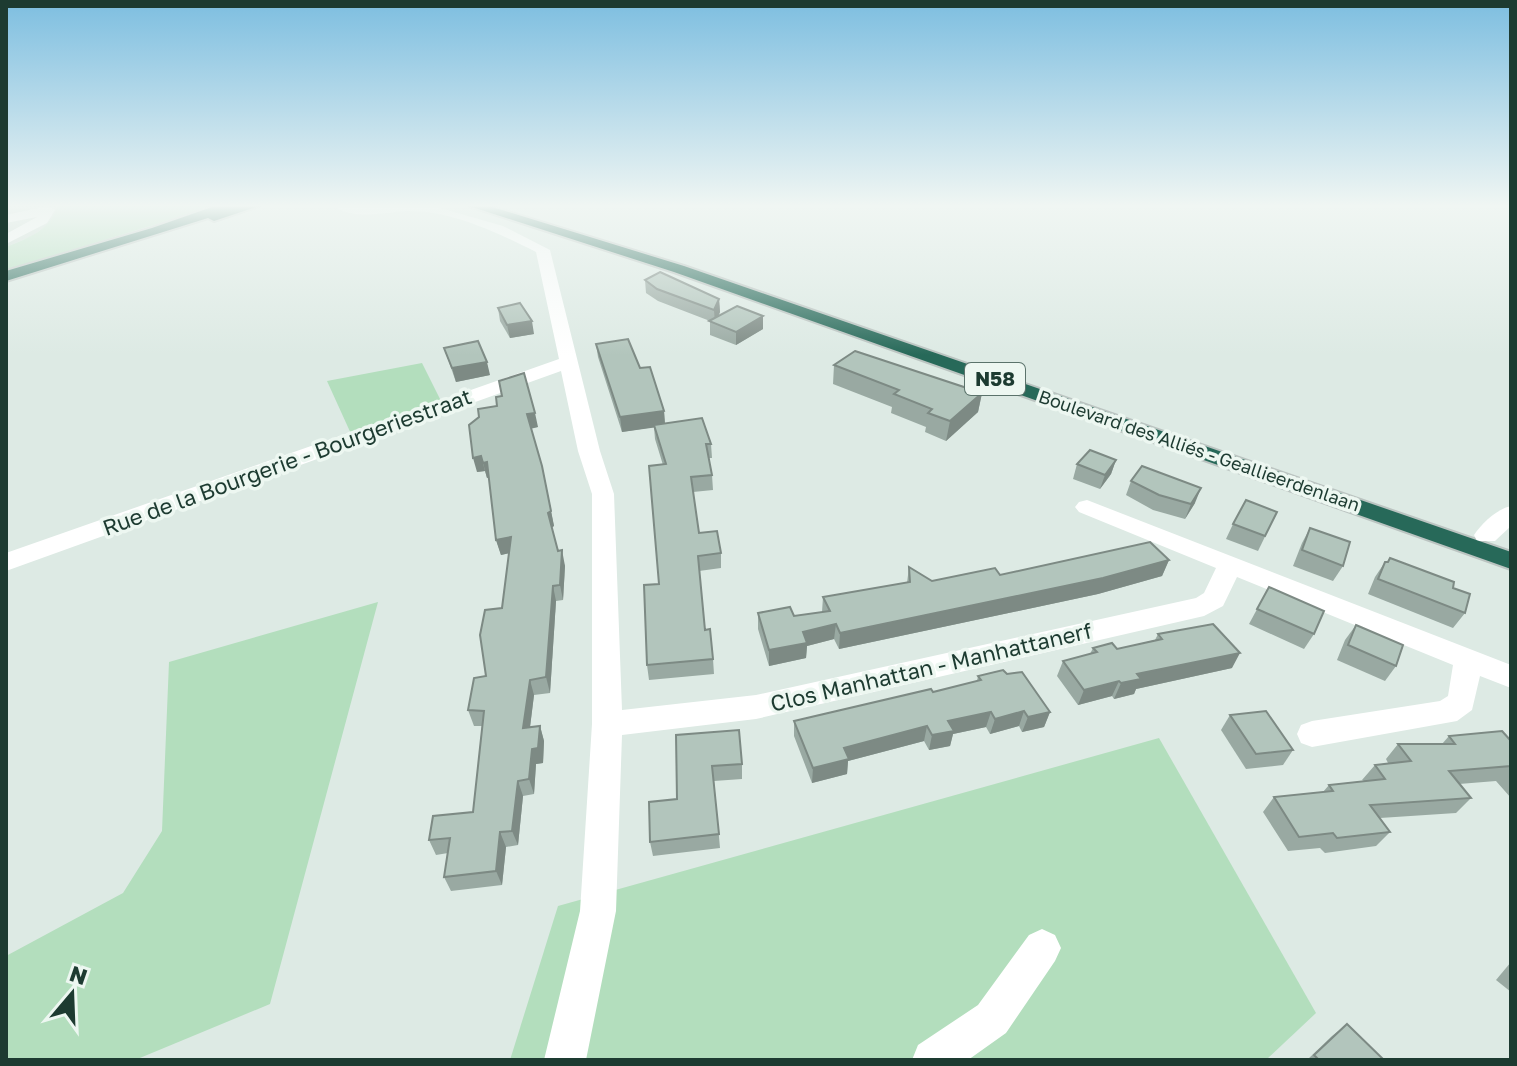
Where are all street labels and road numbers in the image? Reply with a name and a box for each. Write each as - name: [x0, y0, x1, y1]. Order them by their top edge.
- road number: N58: [965, 363, 1025, 395]
- street label: Rue de la Bourgerie - Bourgeriestraat: [99, 382, 475, 541]
- street label: Boulevard des Alliés - Geallieerdenlaan: [1036, 385, 1363, 515]
- street label: Clos Manhattan - Manhattanerf: [767, 616, 1094, 717]

